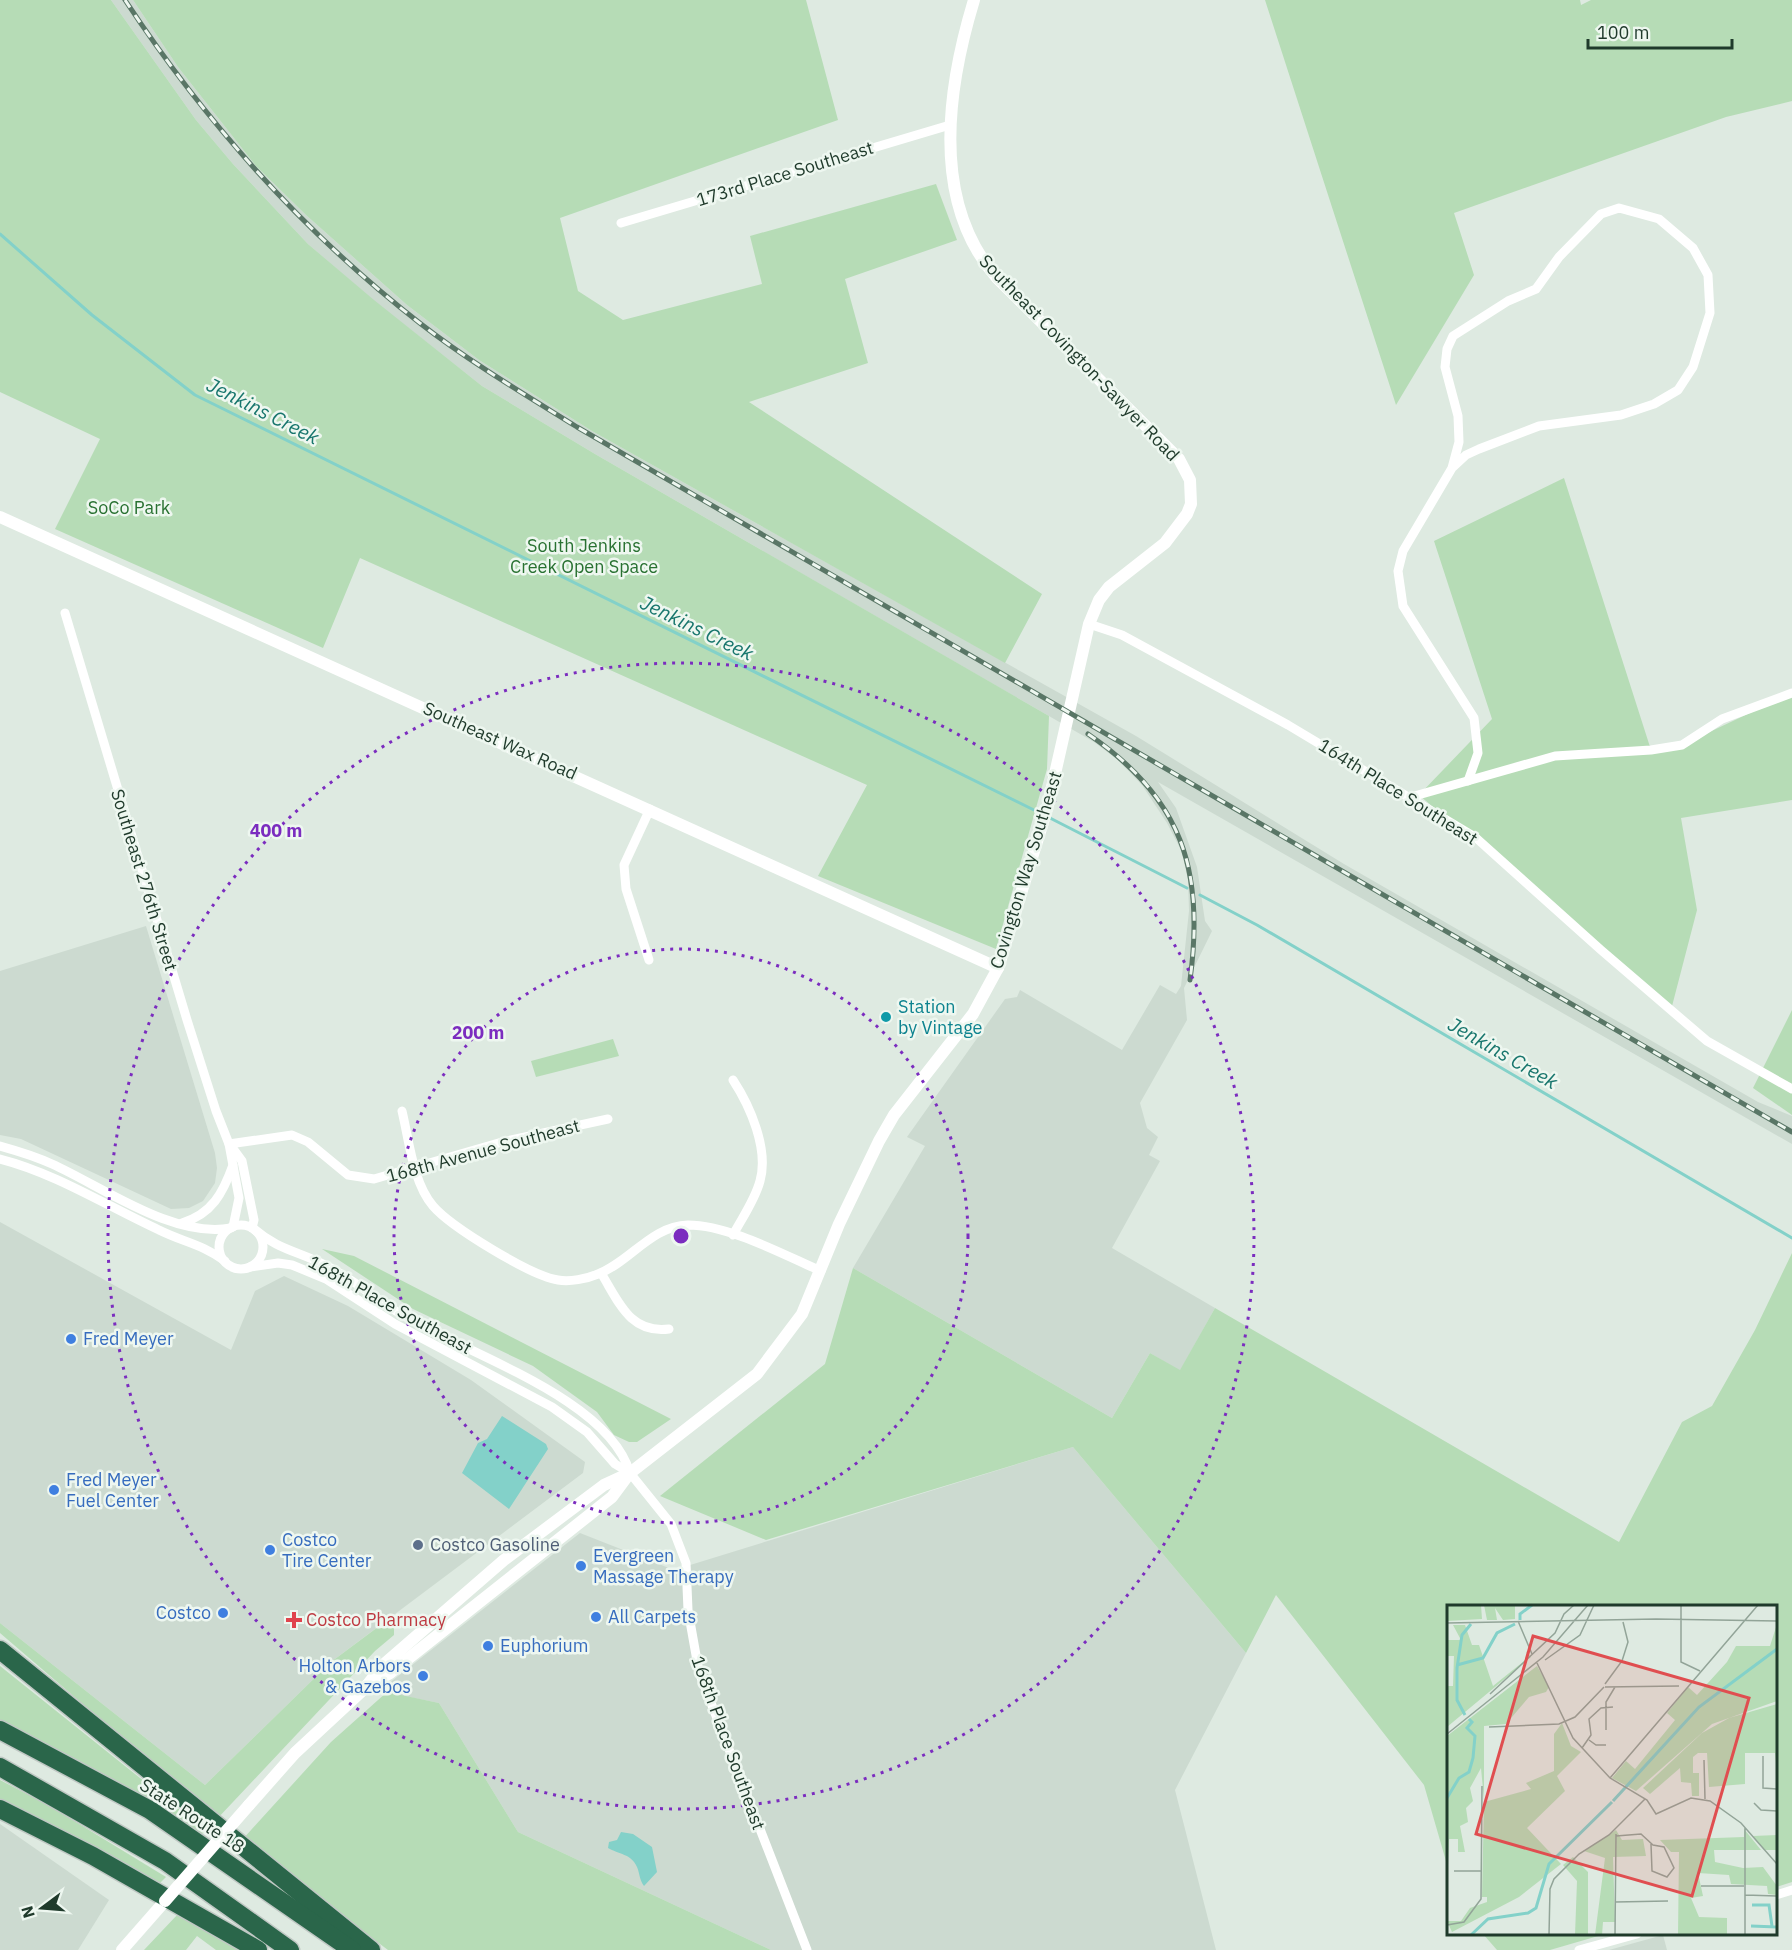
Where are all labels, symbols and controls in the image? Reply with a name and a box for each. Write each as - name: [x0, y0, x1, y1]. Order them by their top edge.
- scale bar: [1588, 12, 1732, 50]
- text: 100 m: [1597, 21, 1649, 44]
- street label: 173rd Place Southeast: [694, 136, 876, 211]
- street label: Southeast Covington-Sawyer Road: [974, 250, 1184, 466]
- water label: Jenkins Creek: [202, 371, 325, 451]
- park label: SoCo Park: [88, 496, 171, 519]
- park label: South Jenkins Creek Open Space: [510, 534, 658, 578]
- water label: Jenkins Creek: [636, 589, 759, 667]
- street label: Southeast Wax Road: [420, 696, 581, 785]
- street label: 164th Place Southeast: [1314, 733, 1482, 850]
- street label: Covington Way Southeast: [985, 768, 1067, 971]
- street label: Southeast 276th Street: [106, 786, 183, 973]
- text: 400 m: [250, 819, 302, 842]
- place label: Station by Vintage: [898, 995, 983, 1039]
- marker: Station by Vintage: [879, 1010, 893, 1024]
- water label: Jenkins Creek: [1443, 1010, 1564, 1095]
- text: 200 m: [452, 1021, 504, 1044]
- street label: 168th Avenue Southeast: [384, 1114, 582, 1187]
- centre of rings: [671, 1226, 691, 1246]
- street label: 168th Place Southeast: [304, 1250, 476, 1359]
- place label: Fred Meyer: [83, 1327, 174, 1350]
- marker: Fred Meyer: [64, 1332, 78, 1346]
- place label: Fred Meyer Fuel Center: [66, 1468, 159, 1512]
- marker: Fred Meyer Fuel Center: [47, 1483, 61, 1497]
- place label: Costco Tire Center: [282, 1528, 372, 1572]
- place label: Costco Gasoline: [430, 1533, 560, 1556]
- marker: Costco Gasoline: [411, 1538, 425, 1552]
- marker: Costco Tire Center: [263, 1543, 277, 1557]
- place label: Evergreen Massage Therapy: [593, 1544, 734, 1588]
- marker: Evergreen Massage Therapy: [574, 1559, 588, 1573]
- place label: Costco: [156, 1601, 211, 1624]
- place label: All Carpets: [608, 1605, 696, 1628]
- inset map: [1447, 1605, 1777, 1935]
- marker: Costco: [216, 1606, 230, 1620]
- place label: Costco Pharmacy: [306, 1608, 446, 1631]
- marker: All Carpets: [589, 1610, 603, 1624]
- marker: Costco Pharmacy: [287, 1613, 301, 1627]
- place label: Euphorium: [500, 1634, 589, 1657]
- marker: Euphorium: [481, 1639, 495, 1653]
- street label: 168th Place Southeast: [686, 1653, 771, 1833]
- place label: Holton Arbors & Gazebos: [299, 1654, 411, 1698]
- marker: Holton Arbors & Gazebos: [416, 1669, 430, 1683]
- street label: State Route 18: [136, 1773, 249, 1858]
- north arrow: [12, 1878, 72, 1938]
- text: N: [16, 1904, 39, 1920]

